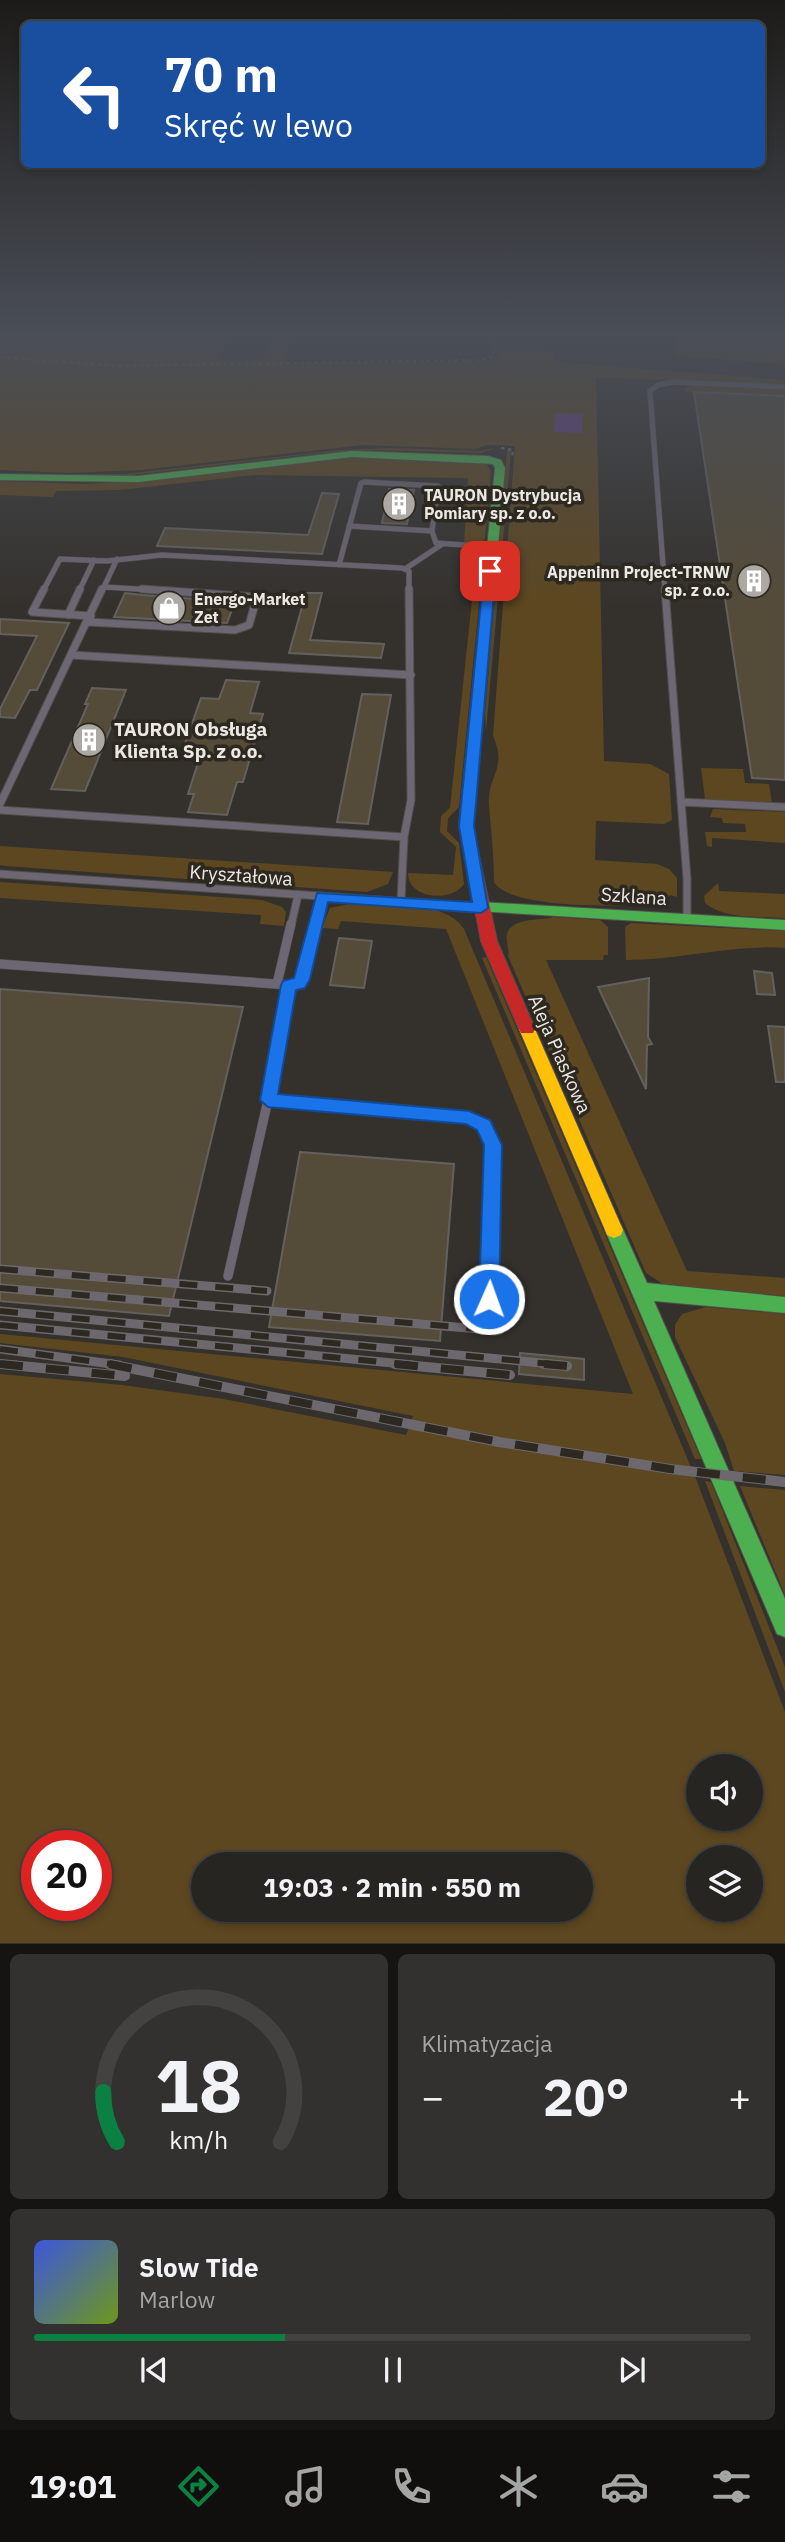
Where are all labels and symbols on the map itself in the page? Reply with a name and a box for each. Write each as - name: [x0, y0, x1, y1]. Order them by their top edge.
- building icon: TAURON Dystrybucja Pomiary sp. z o.o.: [380, 485, 418, 523]
- place label: TAURON Dystrybucja Pomiary sp. z o.o.: [424, 485, 581, 523]
- pin: [460, 541, 520, 601]
- place label: Appeninn Project-TRNW sp. z o.o.: [547, 562, 730, 600]
- building icon: Appeninn Project-TRNW sp. z o.o.: [735, 562, 773, 600]
- shop icon: Energo-Market Zet: [150, 589, 188, 627]
- place label: Energo-Market Zet: [194, 589, 305, 627]
- place label: TAURON Obsługa Klienta Sp. z o.o.: [114, 717, 267, 763]
- building icon: TAURON Obsługa Klienta Sp. z o.o.: [70, 721, 108, 759]
- street label: Kryształowa: [189, 859, 293, 891]
- street label: Szklana: [600, 882, 668, 910]
- street label: Aleja Piaskowa: [523, 991, 597, 1117]
- position arrow: [452, 1262, 526, 1336]
- speed limit sign: 20: [21, 1830, 112, 1921]

